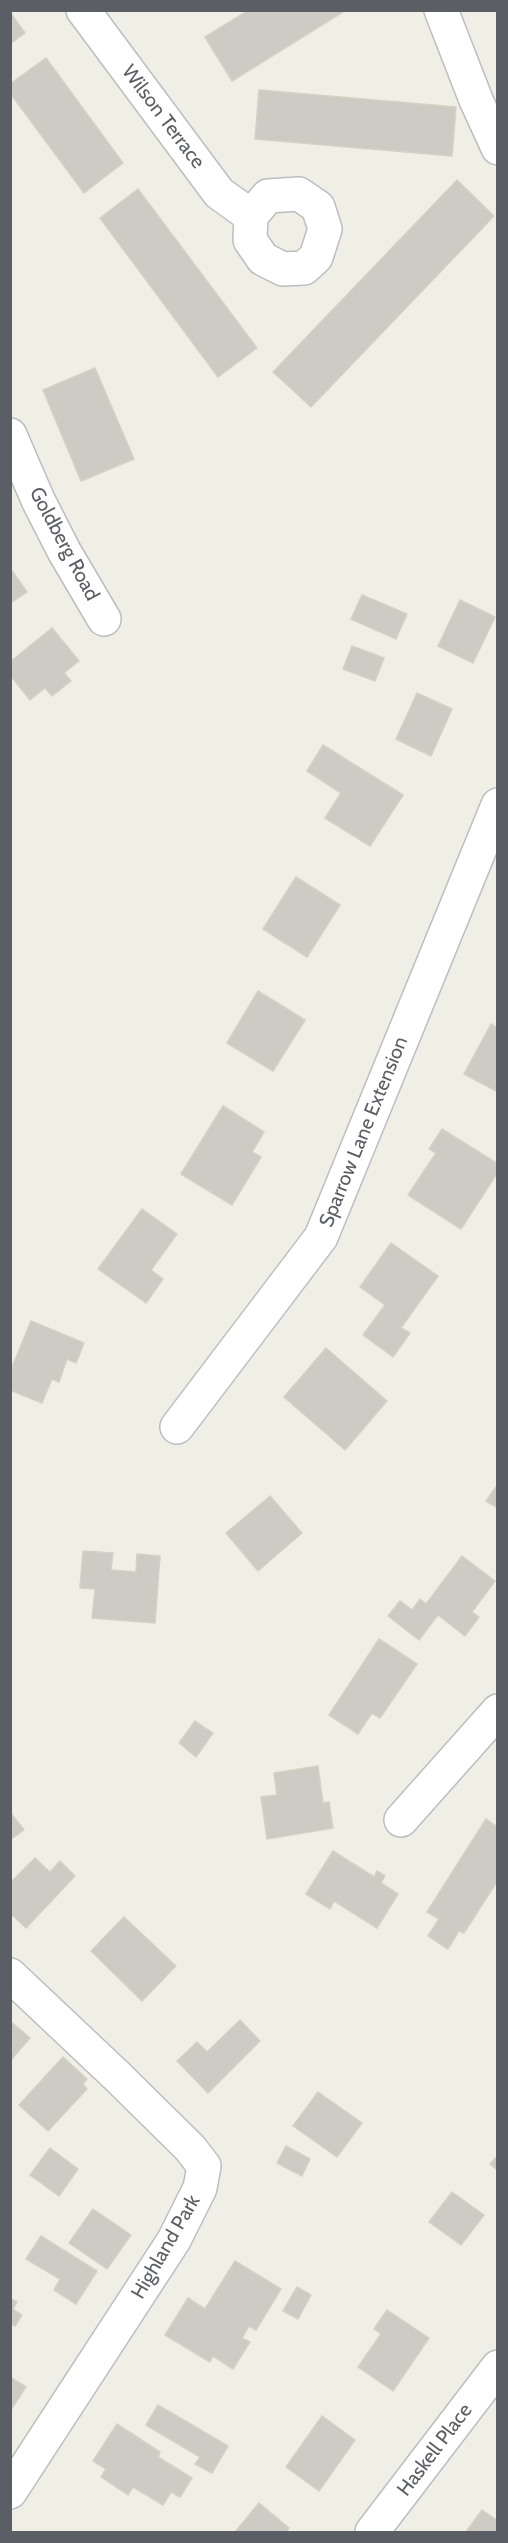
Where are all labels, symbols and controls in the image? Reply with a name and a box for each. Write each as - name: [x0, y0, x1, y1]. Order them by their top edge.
- street label: Wilson Terrace: [116, 61, 210, 173]
- street label: Goldberg Road: [24, 483, 104, 605]
- street label: Sparrow Lane Extension: [315, 1033, 413, 1231]
- street label: Highland Park: [127, 2191, 205, 2303]
- street label: Haskell Place: [393, 2399, 477, 2501]

